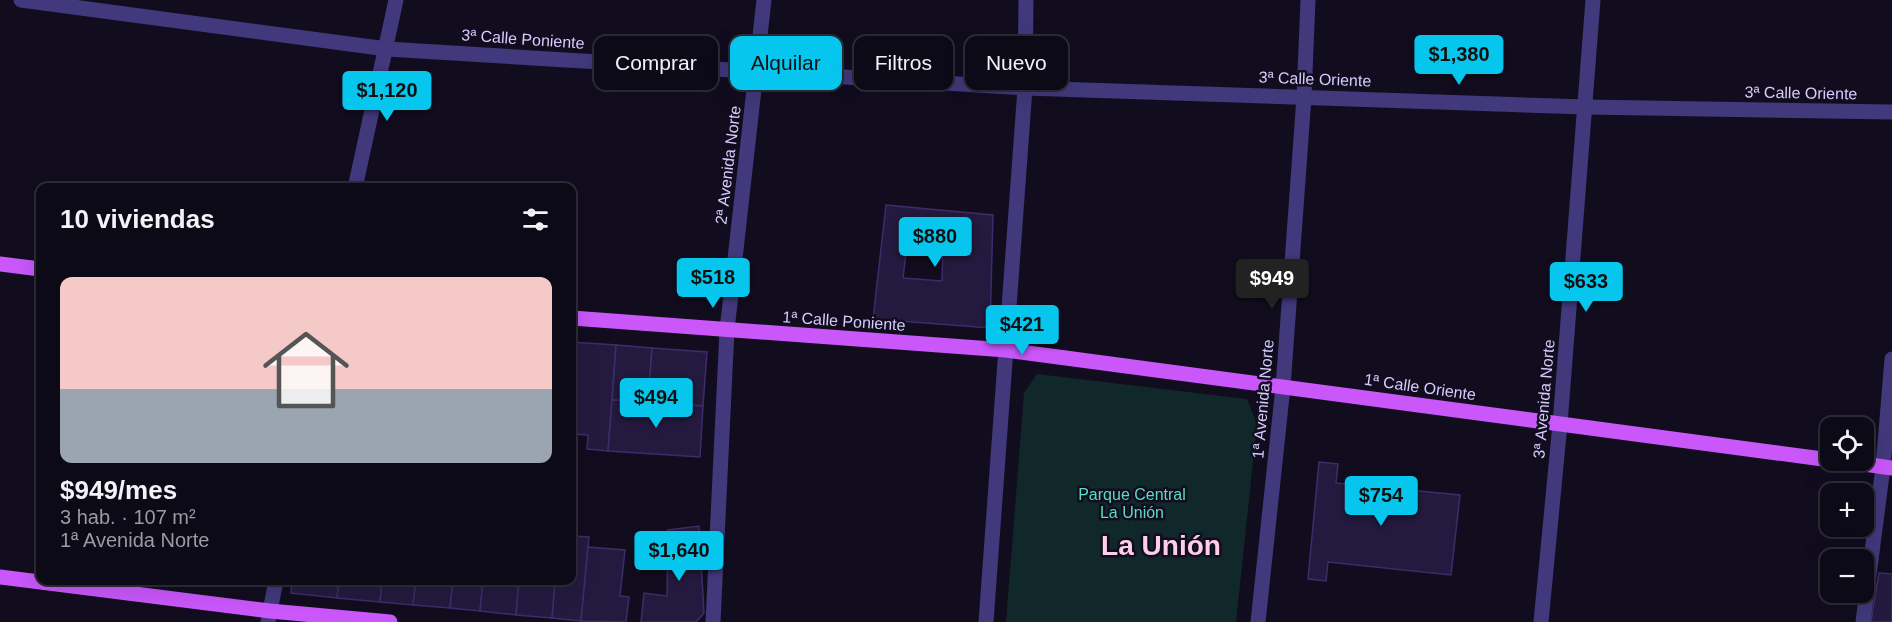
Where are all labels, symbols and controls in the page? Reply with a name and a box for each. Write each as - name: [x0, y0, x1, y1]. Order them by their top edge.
- street label: 3ª Calle Poniente: [461, 26, 585, 52]
- pin: $1,380: [1410, 35, 1508, 86]
- chip: Comprar: [594, 36, 718, 90]
- chip: Alquilar: [730, 36, 842, 90]
- chip: Filtros: [854, 36, 953, 90]
- chip: Nuevo: [965, 36, 1068, 90]
- text: $1,380: [1428, 43, 1490, 65]
- street label: 3ª Calle Oriente: [1258, 69, 1372, 89]
- pin: $1,120: [338, 71, 436, 122]
- text: $1,120: [356, 79, 418, 101]
- street label: 3ª Calle Oriente: [1745, 84, 1858, 102]
- street label: 2ª Avenida Norte: [712, 105, 744, 225]
- icon: filters: [519, 203, 552, 236]
- text: 10 viviendas: [60, 204, 215, 234]
- pin: $880: [899, 217, 971, 268]
- text: $880: [913, 225, 957, 247]
- pin: $518: [677, 258, 749, 309]
- pin: $949: [1236, 259, 1308, 310]
- pin: $633: [1550, 262, 1622, 313]
- text: $518: [691, 266, 735, 288]
- text: $949: [1250, 267, 1294, 289]
- text: $633: [1564, 270, 1608, 292]
- pin: $421: [986, 305, 1058, 356]
- street label: 1ª Calle Poniente: [782, 308, 906, 334]
- text: $421: [1000, 313, 1044, 335]
- icon: home: [252, 316, 360, 424]
- street label: 1ª Avenida Norte: [1249, 339, 1277, 459]
- street label: 3ª Avenida Norte: [1530, 339, 1558, 459]
- street label: 1ª Calle Oriente: [1363, 371, 1477, 403]
- pin: $494: [620, 378, 692, 429]
- text: $494: [634, 386, 678, 408]
- map controls: [1820, 417, 1874, 603]
- button: locate: [1820, 417, 1874, 471]
- text: $949/mes: [60, 475, 177, 505]
- pin: $754: [1345, 476, 1417, 527]
- button: +: [1820, 483, 1874, 537]
- text: $754: [1359, 484, 1403, 506]
- park label: Parque Central La Unión: [1078, 486, 1186, 521]
- text: 3 hab. · 107 m²: [60, 506, 196, 528]
- text: 1ª Avenida Norte: [60, 529, 209, 551]
- district label: La Unión: [1101, 530, 1221, 561]
- pin: $1,640: [630, 531, 728, 582]
- text: $1,640: [648, 539, 710, 561]
- button: −: [1820, 549, 1874, 603]

